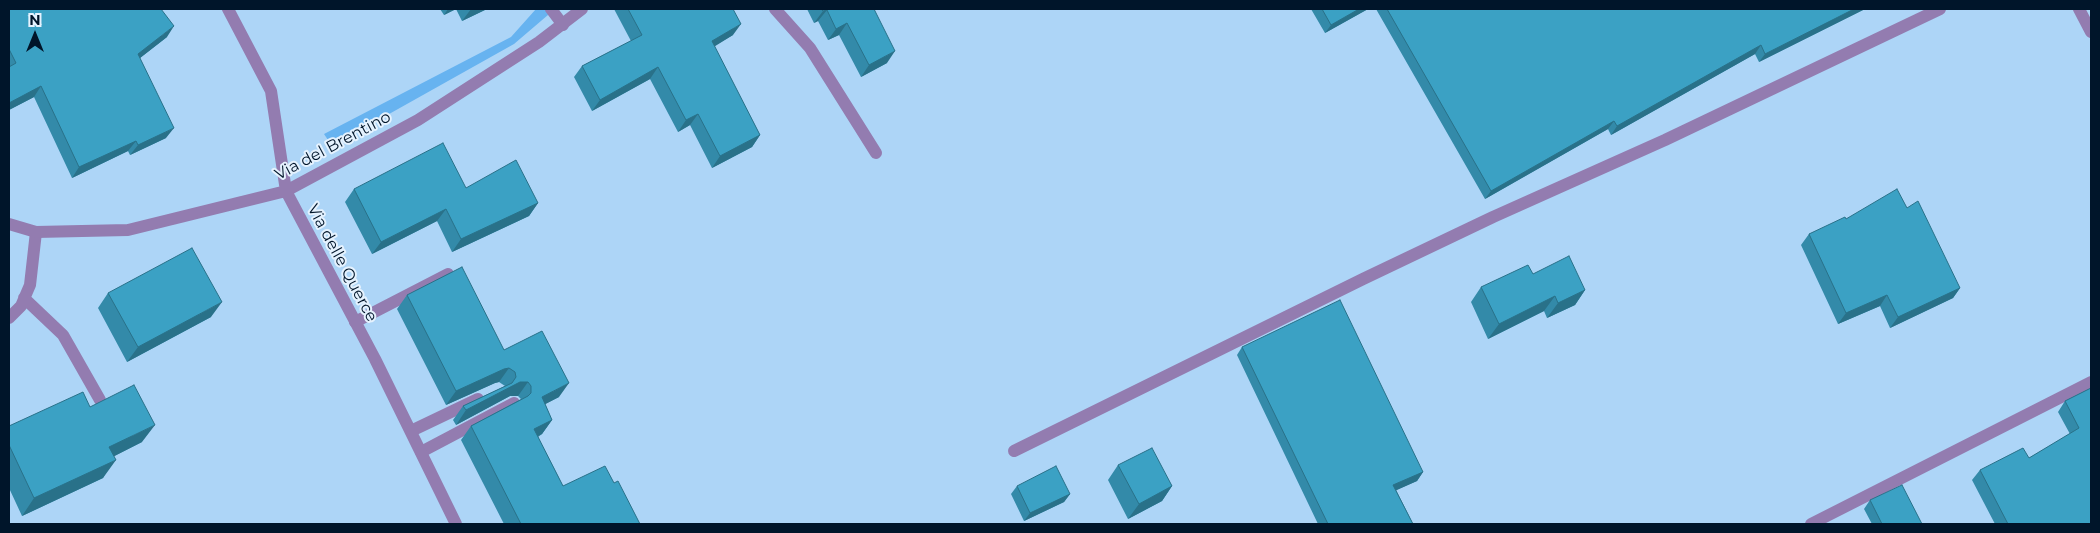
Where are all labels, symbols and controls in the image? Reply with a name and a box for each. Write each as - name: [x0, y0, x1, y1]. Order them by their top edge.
- north arrow: [10, 10, 60, 60]
- text: N: [29, 11, 41, 29]
- street label: Via del Brentino: [272, 107, 394, 185]
- street label: Via delle Querce: [303, 201, 381, 325]

